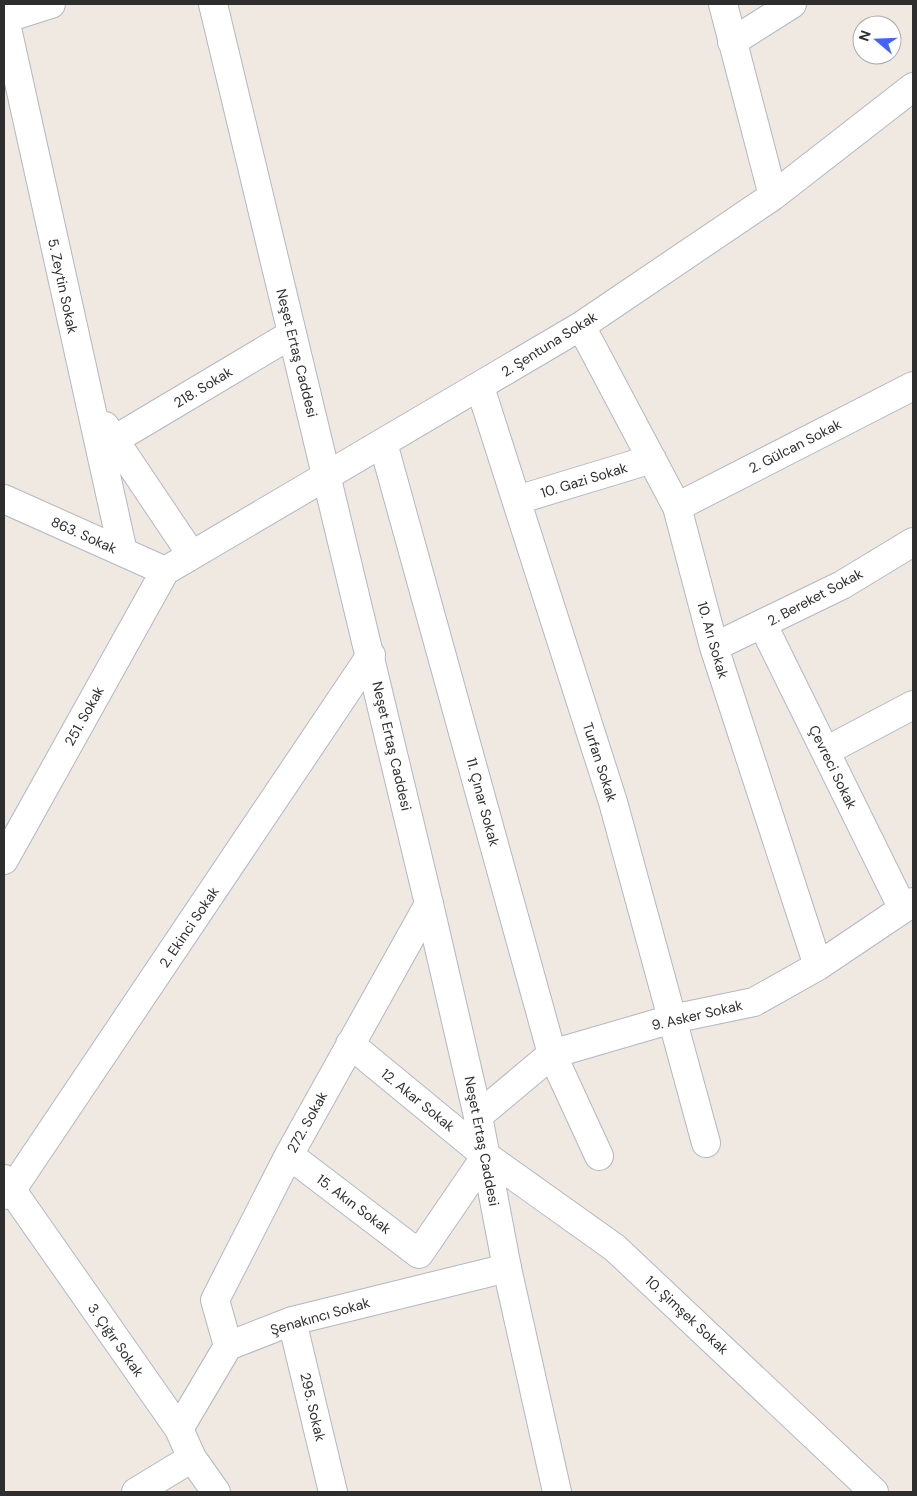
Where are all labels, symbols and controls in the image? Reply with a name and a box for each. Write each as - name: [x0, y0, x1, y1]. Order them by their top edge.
- north arrow: [852, 15, 902, 65]
- text: N: [855, 28, 875, 44]
- street label: 5. Zeytin Sokak: [44, 237, 82, 335]
- street label: Neşet Ertaş Caddesi: [272, 287, 322, 419]
- street label: 2. Şentuna Sokak: [498, 307, 600, 381]
- street label: 218. Sokak: [170, 362, 236, 412]
- street label: 2. Gülcan Sokak: [746, 415, 844, 477]
- street label: 10. Gazi Sokak: [538, 458, 630, 502]
- street label: 863. Sokak: [48, 513, 120, 557]
- street label: 2. Bereket Sokak: [764, 564, 866, 630]
- street label: 10. Arı Sokak: [693, 599, 733, 681]
- street label: Neşet Ertaş Caddesi: [368, 680, 416, 812]
- street label: 251. Sokak: [60, 683, 108, 749]
- street label: Turfan Sokak: [579, 720, 621, 804]
- street label: Çevreci Sokak: [805, 722, 861, 812]
- street label: 11. Çınar Sokak: [463, 756, 503, 848]
- street label: 2. Ekinci Sokak: [155, 883, 223, 971]
- street label: 9. Asker Sokak: [650, 996, 744, 1034]
- street label: 12. Akar Sokak: [377, 1065, 459, 1135]
- street label: Neşet Ertaş Caddesi: [461, 1074, 503, 1208]
- street label: 272. Sokak: [283, 1088, 331, 1156]
- street label: 15. Akın Sokak: [313, 1170, 395, 1238]
- street label: 10. Şimşek Sokak: [641, 1272, 733, 1358]
- street label: Şenakıncı Sokak: [268, 1293, 372, 1339]
- street label: 3. Çığır Sokak: [84, 1300, 148, 1380]
- street label: 295. Sokak: [296, 1371, 330, 1443]

